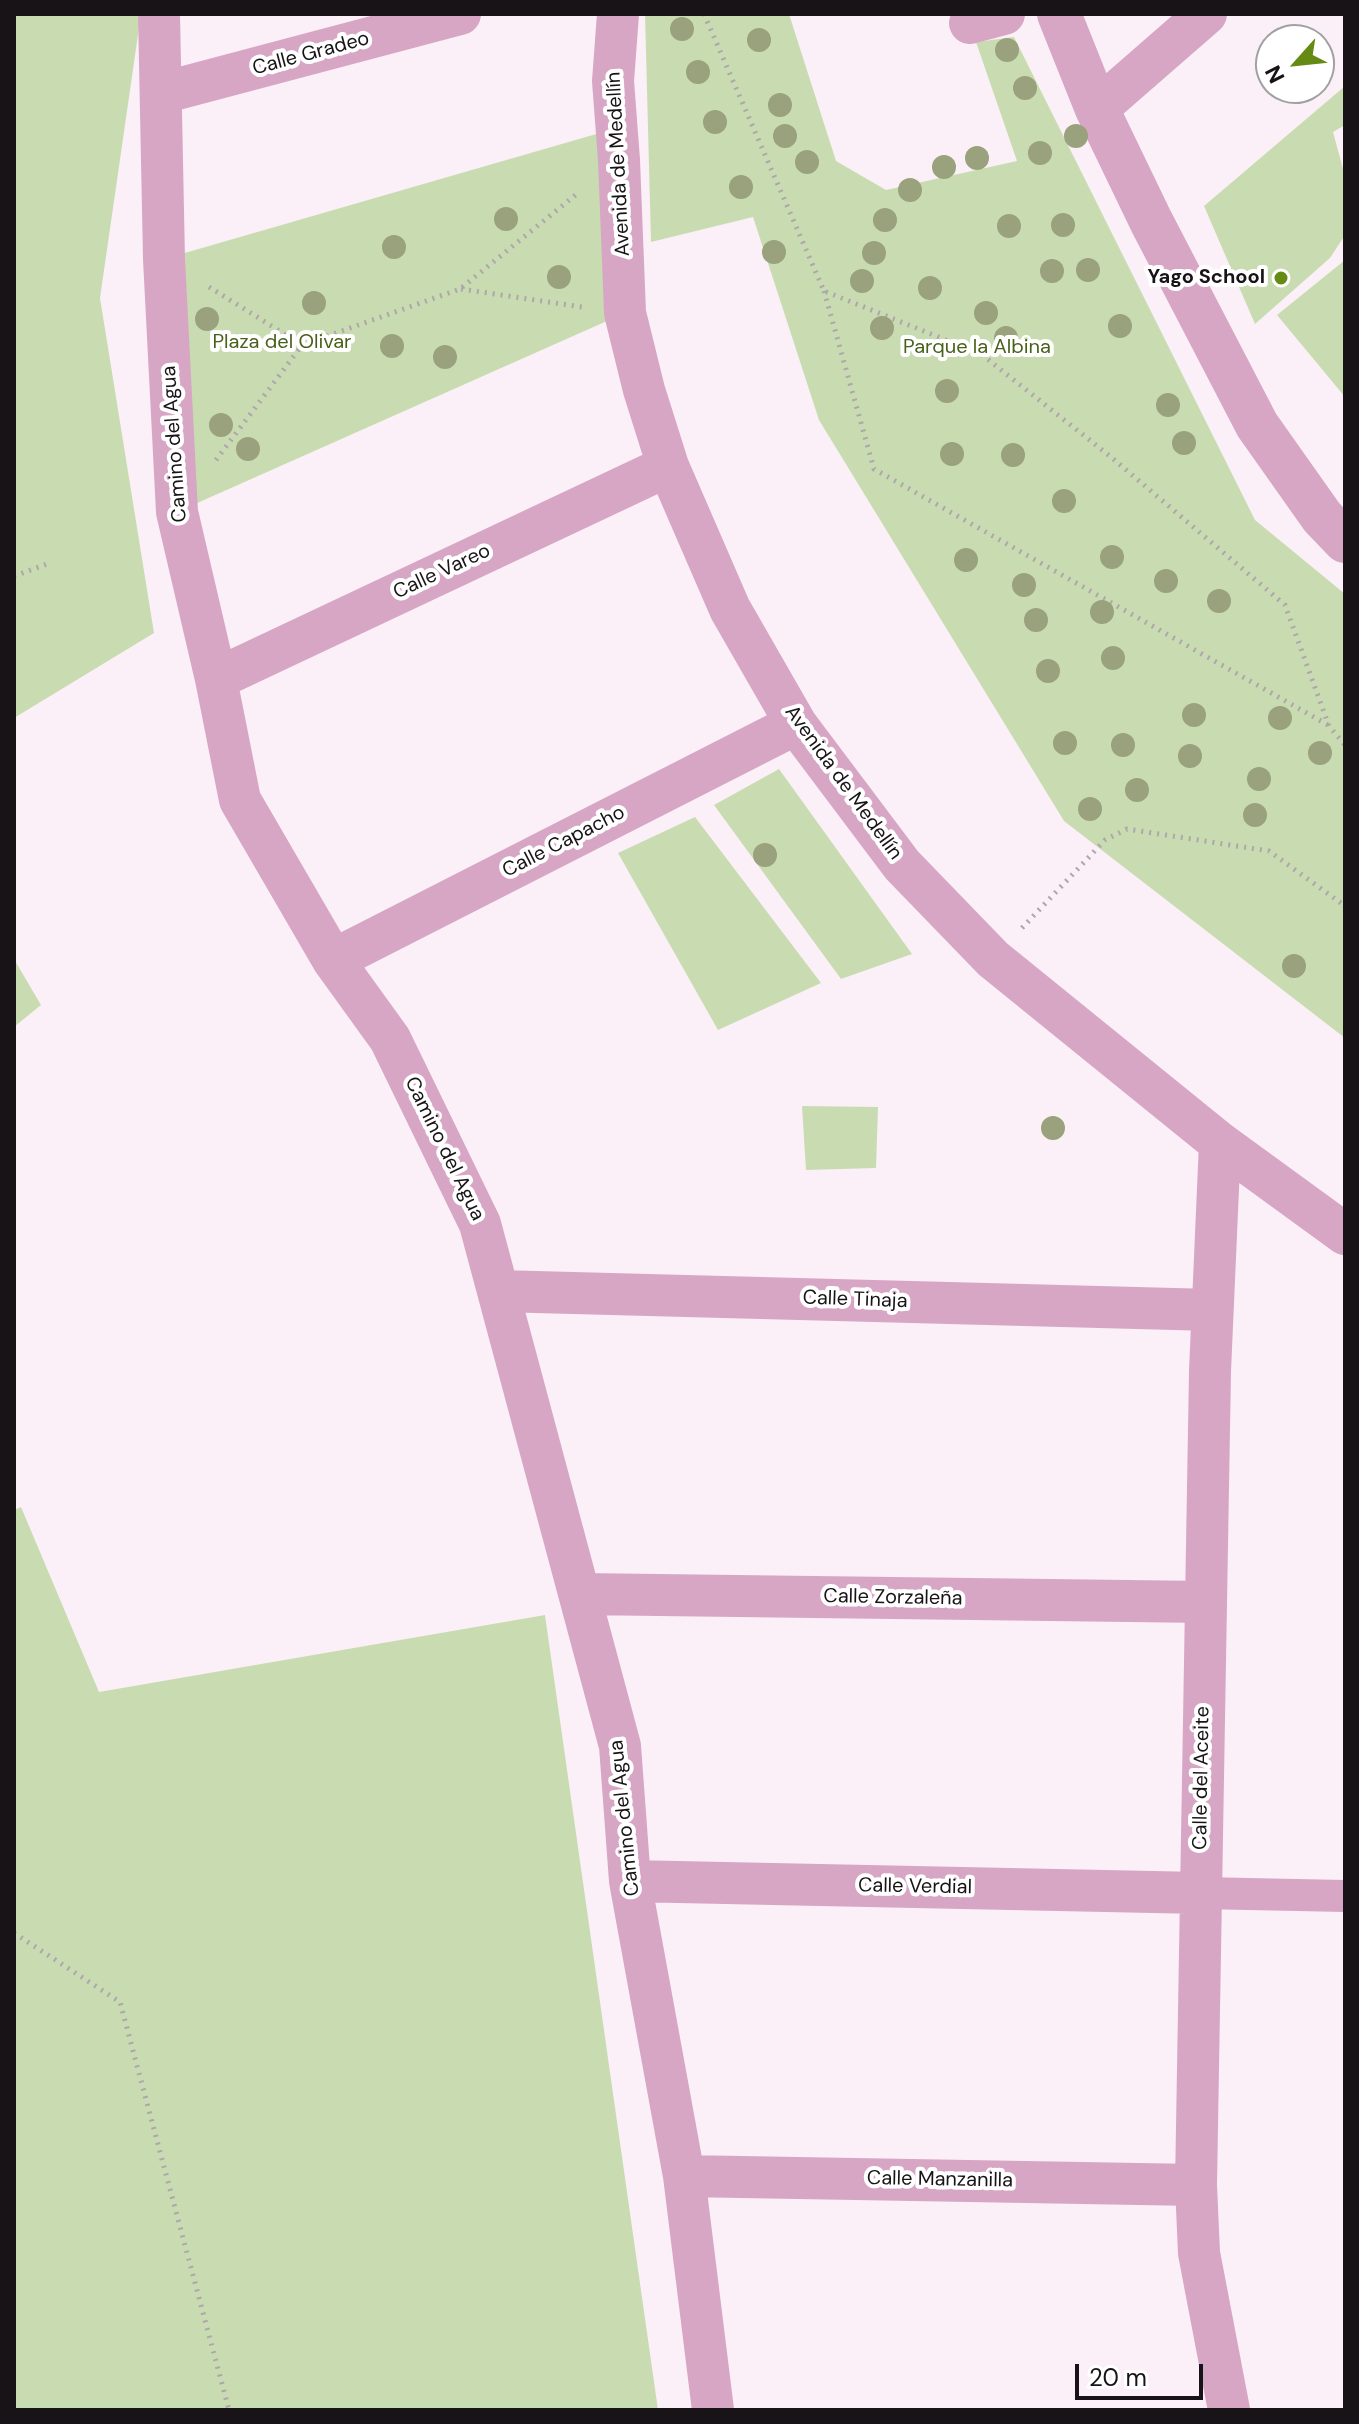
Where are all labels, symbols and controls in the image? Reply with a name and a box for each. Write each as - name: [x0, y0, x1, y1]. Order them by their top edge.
- north arrow: [1255, 24, 1335, 104]
- street label: Calle Gradeo: [250, 27, 372, 81]
- text: N: [1258, 60, 1292, 88]
- street label: Avenida de Medellín: [602, 71, 636, 257]
- place label: Yago School: [1147, 266, 1265, 290]
- marker: Yago School: [1272, 269, 1290, 287]
- park label: Plaza del Olivar: [212, 331, 352, 355]
- park label: Parque la Albina: [903, 336, 1051, 360]
- street label: Camino del Agua: [158, 365, 192, 523]
- street label: Calle Vareo: [390, 539, 494, 605]
- street label: Avenida de Medellín: [779, 701, 907, 865]
- street label: Calle Capacho: [499, 801, 629, 883]
- street label: Camino del Agua: [399, 1073, 489, 1225]
- street label: Calle Tinaja: [802, 1286, 908, 1314]
- street label: Calle Zorzaleña: [823, 1585, 963, 1611]
- street label: Calle del Aceite: [1189, 1706, 1215, 1850]
- street label: Camino del Agua: [605, 1739, 645, 1897]
- street label: Calle Verdial: [858, 1874, 972, 1900]
- street label: Calle Manzanilla: [867, 2167, 1013, 2193]
- scale bar: [1079, 2348, 1207, 2398]
- text: 20 m: [1089, 2362, 1147, 2393]

